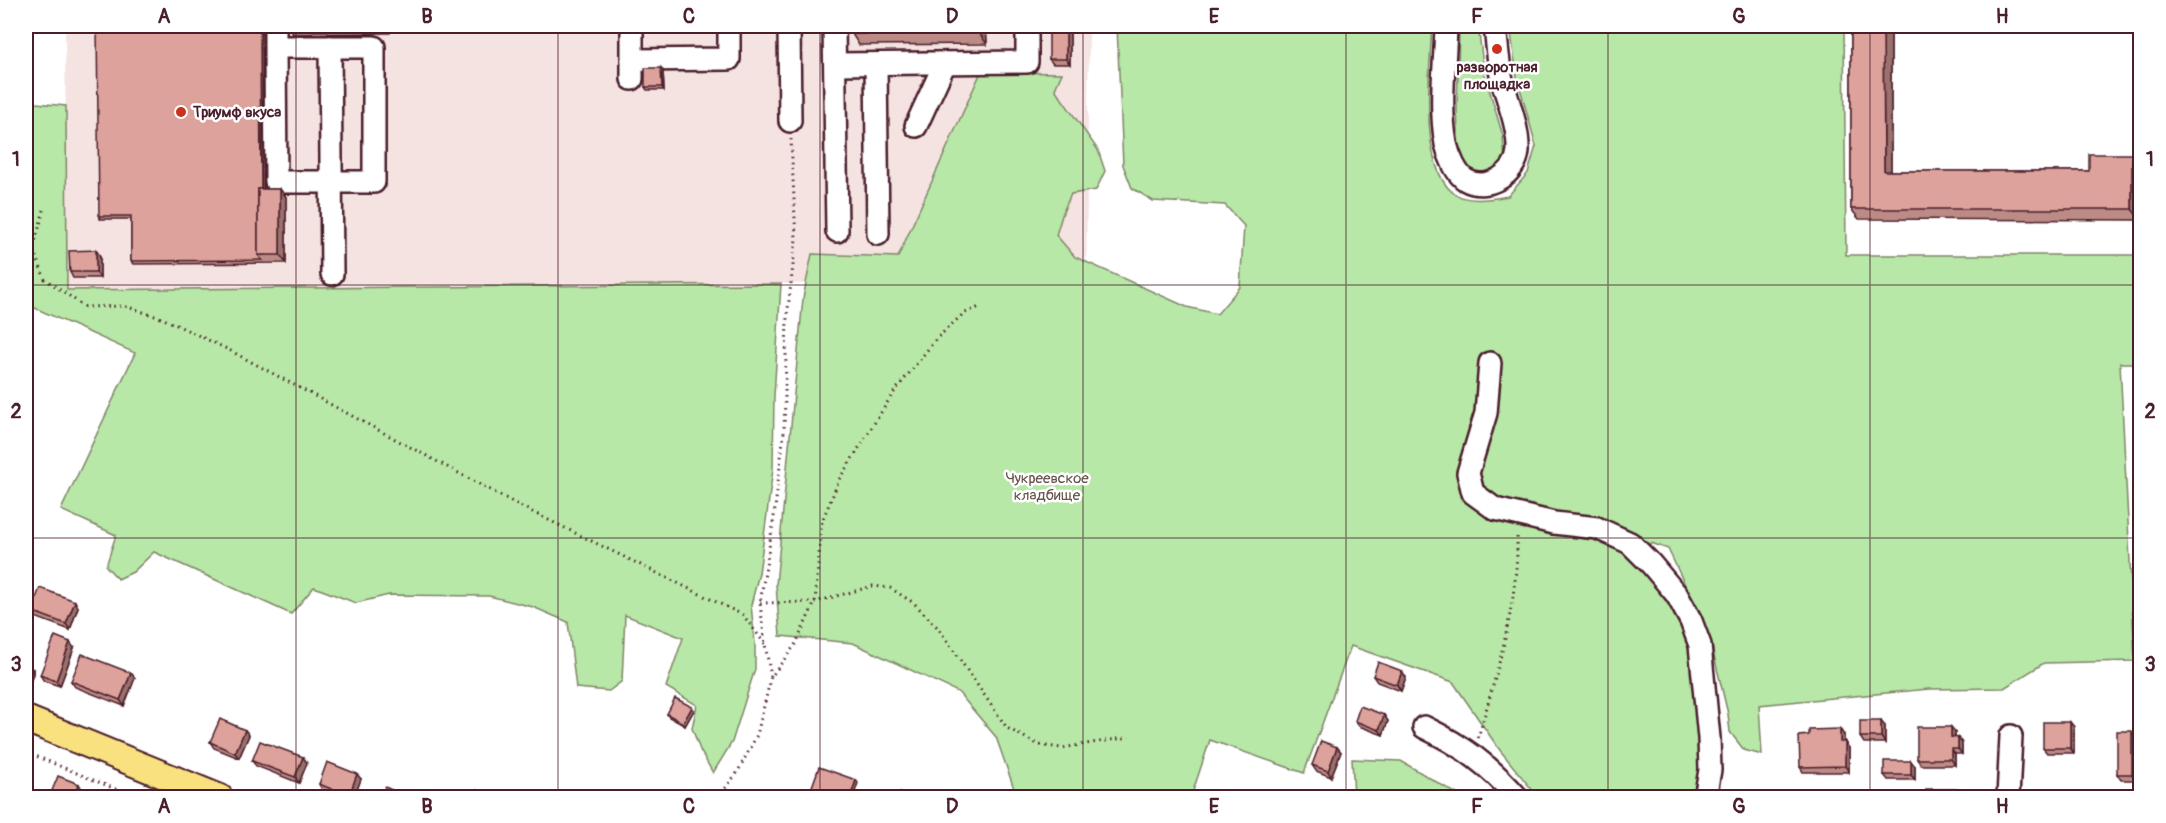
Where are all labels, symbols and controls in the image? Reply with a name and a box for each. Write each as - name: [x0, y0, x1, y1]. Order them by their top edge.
- text: A: [158, 4, 171, 29]
- text: B: [421, 4, 433, 29]
- text: C: [683, 4, 695, 29]
- text: D: [946, 4, 959, 29]
- text: E: [1209, 4, 1220, 29]
- text: F: [1471, 4, 1483, 29]
- text: G: [1732, 4, 1746, 29]
- text: H: [1996, 4, 2009, 29]
- marker: разворотная площадка: [1490, 42, 1504, 56]
- place label: разворотная площадка: [1457, 58, 1537, 94]
- place label: Триумф вкуса: [192, 103, 281, 122]
- marker: Триумф вкуса: [174, 105, 188, 119]
- text: 1: [12, 147, 20, 172]
- text: 1: [2146, 147, 2154, 172]
- text: 2: [10, 399, 22, 424]
- text: 2: [2144, 399, 2156, 424]
- park label: Чукреевское кладбище: [1005, 469, 1089, 505]
- text: 3: [10, 652, 22, 677]
- text: 3: [2144, 652, 2156, 677]
- text: A: [158, 794, 171, 819]
- text: B: [421, 794, 433, 819]
- text: C: [683, 794, 695, 819]
- text: D: [946, 794, 959, 819]
- text: E: [1209, 794, 1220, 819]
- text: F: [1471, 794, 1483, 819]
- text: G: [1732, 794, 1746, 819]
- text: H: [1996, 794, 2009, 819]

